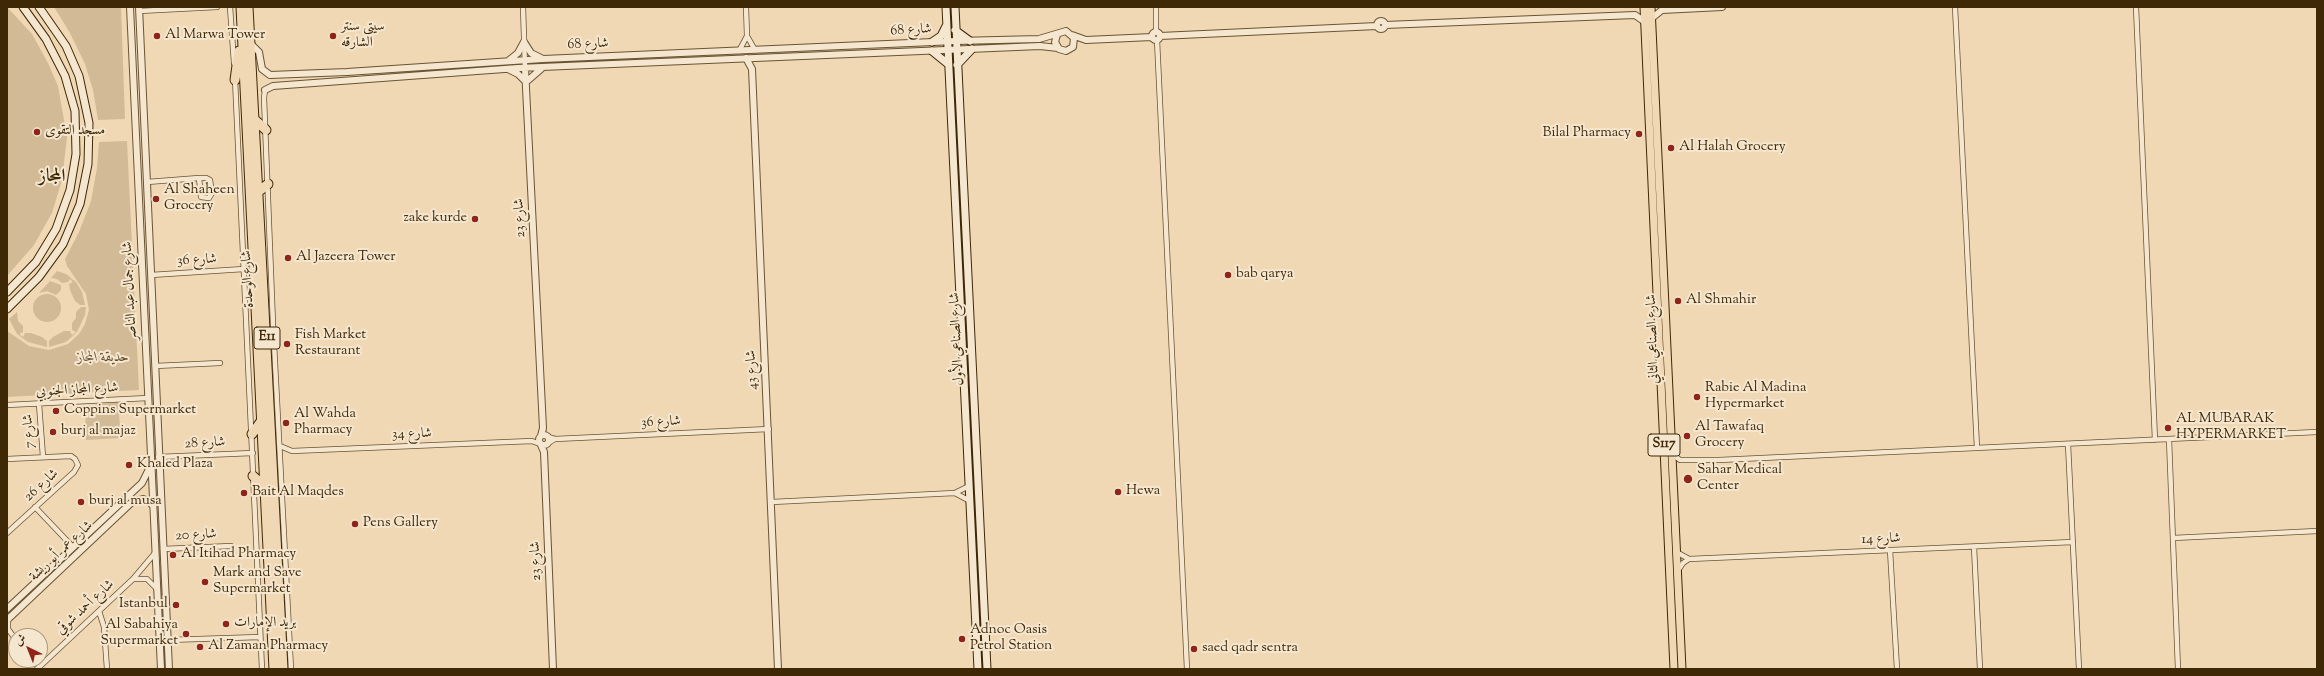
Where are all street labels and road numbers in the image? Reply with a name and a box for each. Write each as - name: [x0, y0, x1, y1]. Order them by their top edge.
- street label: شارع 68: [890, 22, 932, 40]
- street label: شارع 68: [567, 36, 609, 54]
- street label: شارع 23: [512, 198, 530, 238]
- street label: شارع جمال عبد الناصر: [120, 241, 142, 341]
- street label: شارع الوحدة: [239, 250, 259, 308]
- street label: شارع 36: [177, 252, 217, 270]
- street label: شارع الصناعي الأول: [947, 292, 969, 386]
- street label: شارع الصناعي الثاني: [1644, 294, 1664, 384]
- road number: E11: [254, 327, 280, 349]
- street label: شارع 43: [744, 350, 762, 390]
- street label: شارع المجاز الجنوبي: [35, 380, 119, 402]
- street label: شارع 7: [20, 413, 40, 449]
- street label: شارع 36: [641, 414, 681, 432]
- street label: شارع 34: [392, 426, 432, 444]
- road number: S117: [1648, 434, 1680, 456]
- street label: شارع 28: [184, 435, 226, 453]
- street label: شارع 26: [21, 466, 63, 506]
- street label: شارع عمر أبو ريشة: [27, 518, 97, 586]
- street label: شارع 20: [175, 527, 217, 545]
- street label: شارع 14: [1861, 531, 1901, 549]
- street label: شارع 23: [528, 541, 546, 581]
- street label: شارع أحمد شوقي: [54, 577, 118, 639]

